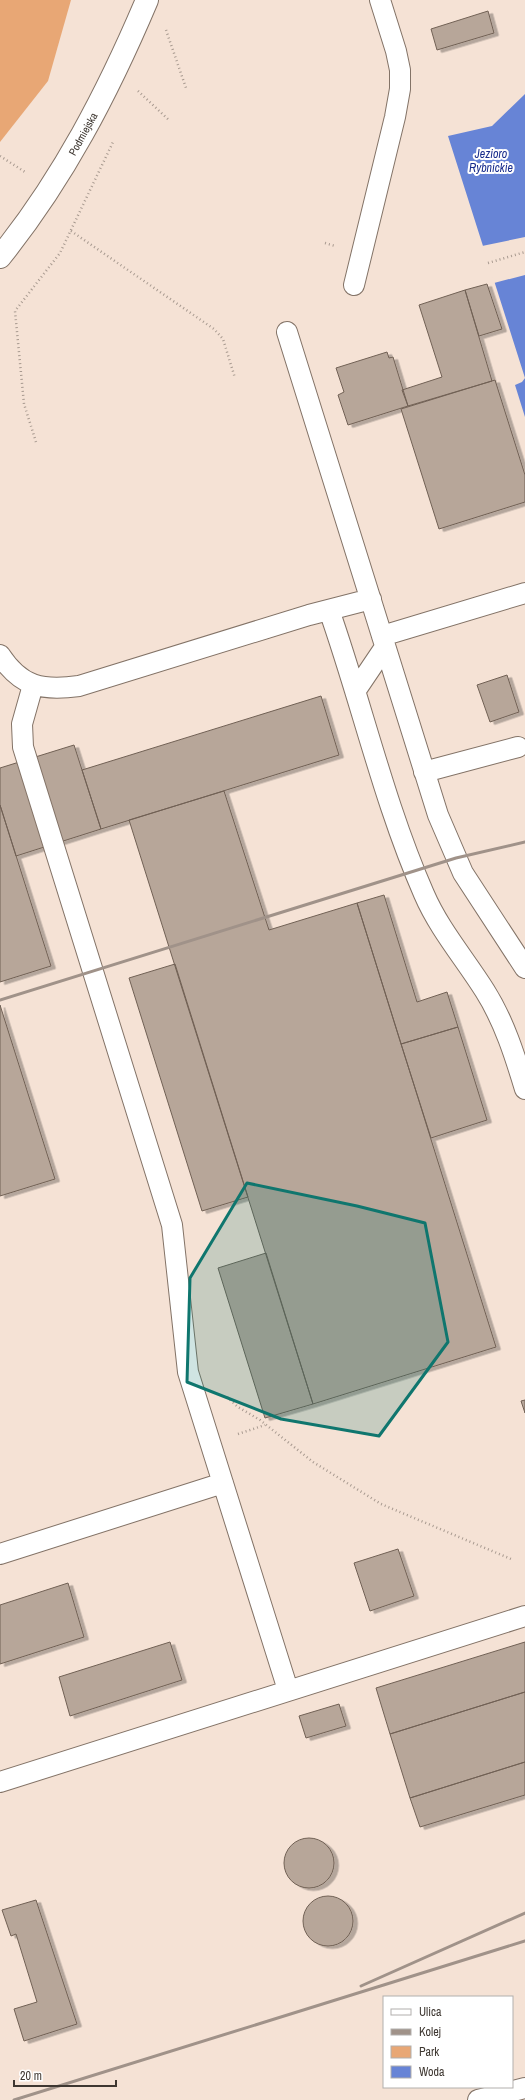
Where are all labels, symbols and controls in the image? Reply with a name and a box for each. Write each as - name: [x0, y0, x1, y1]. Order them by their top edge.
- street label: Podmiejska: [65, 110, 101, 158]
- water label: Jezioro Rybnickie: [469, 146, 513, 176]
- legend: [383, 1996, 513, 2088]
- text: Ulica: [419, 2004, 442, 2020]
- text: Kolej: [419, 2024, 441, 2040]
- text: Park: [419, 2044, 439, 2060]
- scale bar: [14, 2062, 116, 2088]
- text: Woda: [419, 2064, 445, 2080]
- text: 20 m: [20, 2068, 42, 2084]

